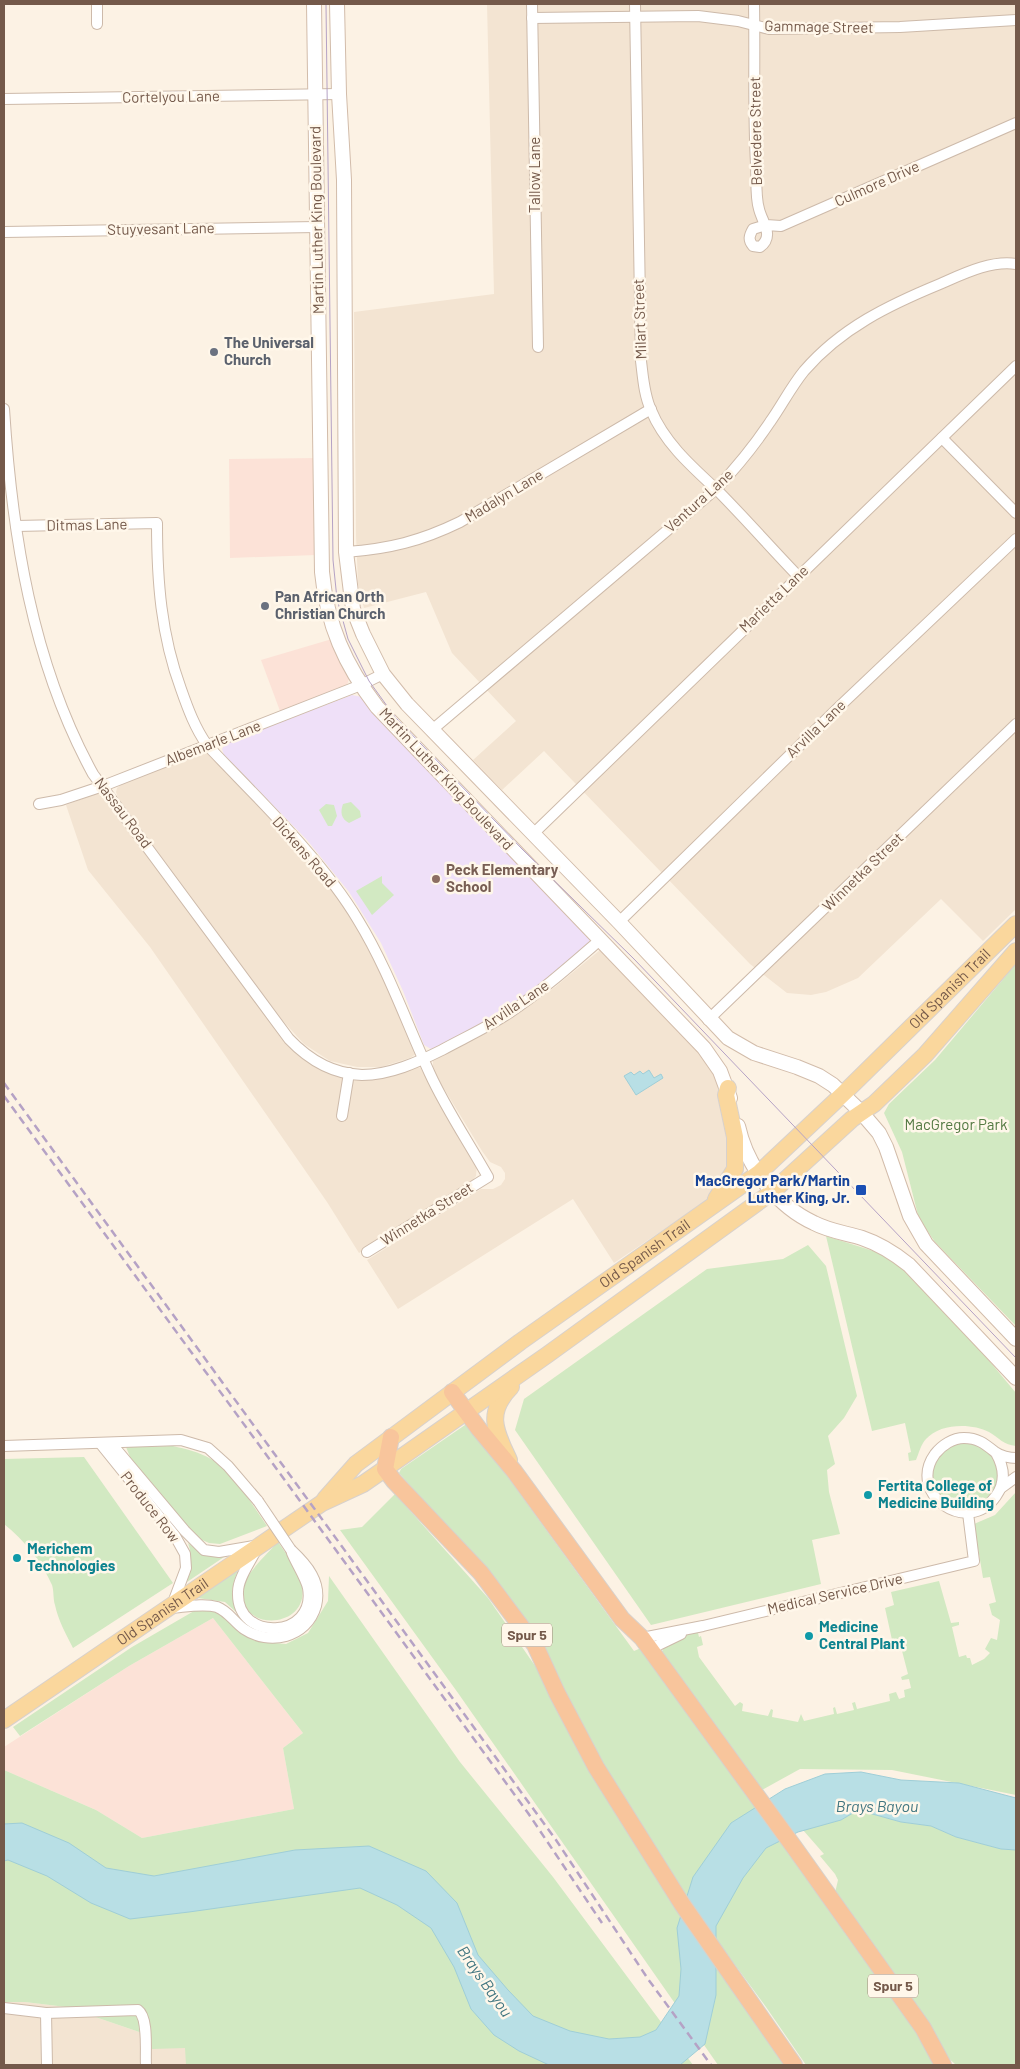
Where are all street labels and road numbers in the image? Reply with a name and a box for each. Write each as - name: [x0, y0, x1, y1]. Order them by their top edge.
- street label: Gammage Street: [764, 16, 874, 36]
- street label: Belvedere Street: [745, 76, 765, 186]
- street label: Cortelyou Lane: [122, 86, 220, 106]
- street label: Martin Luther King Boulevard: [305, 126, 327, 314]
- street label: Tallow Lane: [525, 137, 543, 213]
- street label: Culmore Drive: [831, 156, 922, 210]
- street label: Stuyvesant Lane: [107, 218, 215, 238]
- street label: Milart Street: [629, 278, 649, 360]
- street label: Madalyn Lane: [461, 465, 546, 525]
- street label: Ventura Lane: [660, 465, 736, 536]
- street label: Ditmas Lane: [46, 514, 128, 534]
- street label: Marietta Lane: [735, 561, 812, 636]
- street label: Arvilla Lane: [782, 696, 849, 761]
- street label: Martin Luther King Boulevard: [376, 703, 517, 853]
- street label: Albemarle Lane: [162, 716, 263, 769]
- street label: Nassau Road: [91, 773, 156, 851]
- street label: Dickens Road: [269, 812, 340, 890]
- street label: Winnetka Street: [818, 828, 906, 914]
- street label: Old Spanish Trail: [905, 944, 994, 1032]
- street label: Arvilla Lane: [479, 976, 552, 1033]
- street label: Winnetka Street: [377, 1178, 476, 1249]
- street label: Old Spanish Trail: [595, 1215, 693, 1291]
- street label: Produce Row: [117, 1467, 184, 1546]
- street label: Medical Service Drive: [765, 1569, 904, 1617]
- street label: Old Spanish Trail: [113, 1573, 211, 1649]
- road number: Spur 5: [502, 1624, 552, 1646]
- road number: Spur 5: [868, 1974, 918, 1998]

